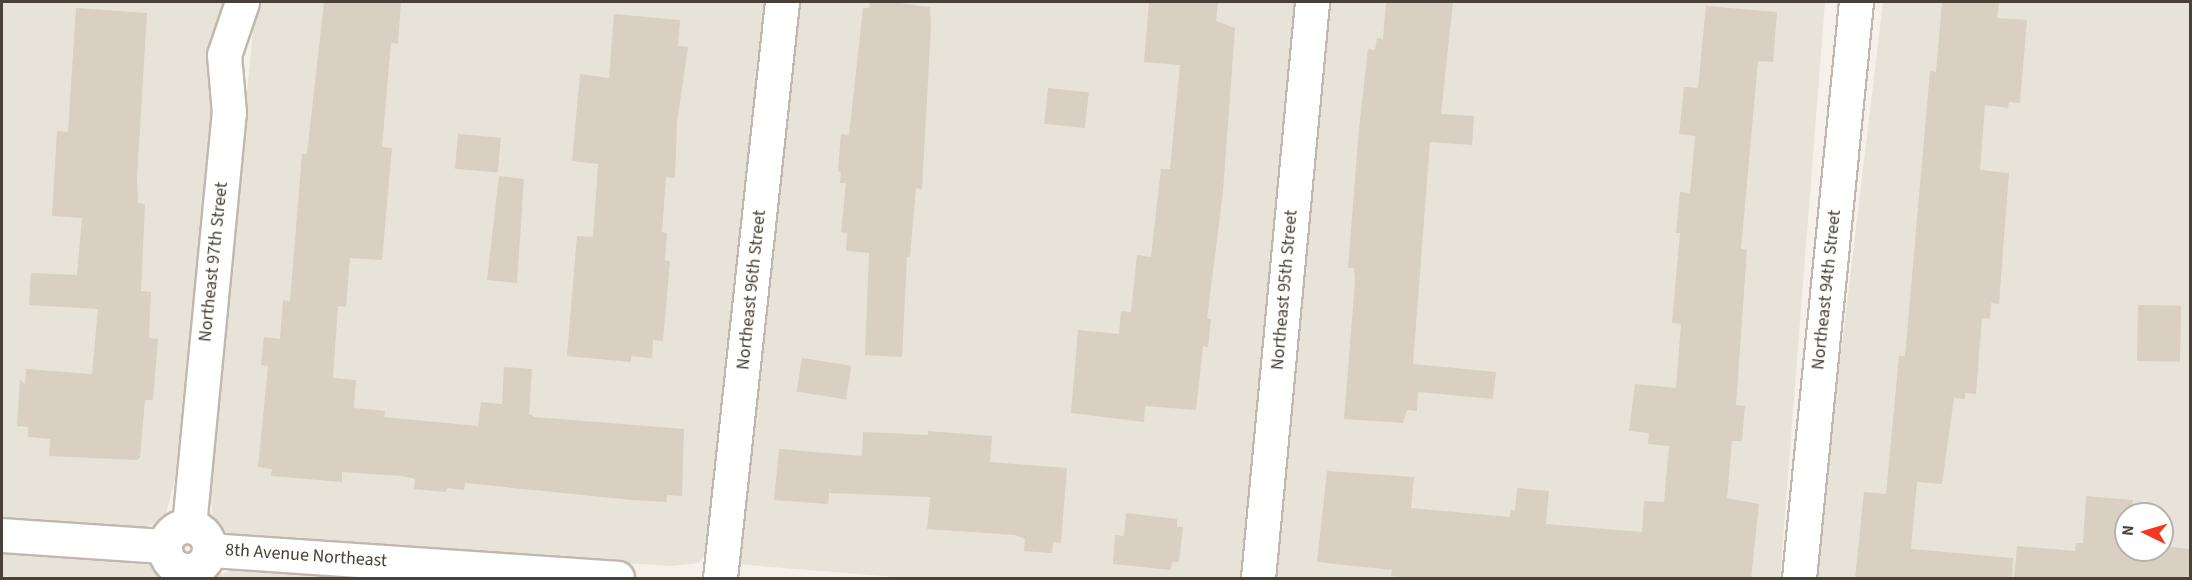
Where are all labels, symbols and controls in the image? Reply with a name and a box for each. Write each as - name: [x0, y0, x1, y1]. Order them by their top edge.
- street label: Northeast 97th Street: [195, 181, 233, 343]
- street label: Northeast 96th Street: [733, 209, 771, 371]
- street label: Northeast 95th Street: [1267, 209, 1303, 371]
- street label: Northeast 94th Street: [1808, 209, 1846, 371]
- north arrow: [2114, 502, 2174, 562]
- text: N: [2117, 524, 2139, 537]
- street label: 8th Avenue Northeast: [224, 540, 388, 572]

